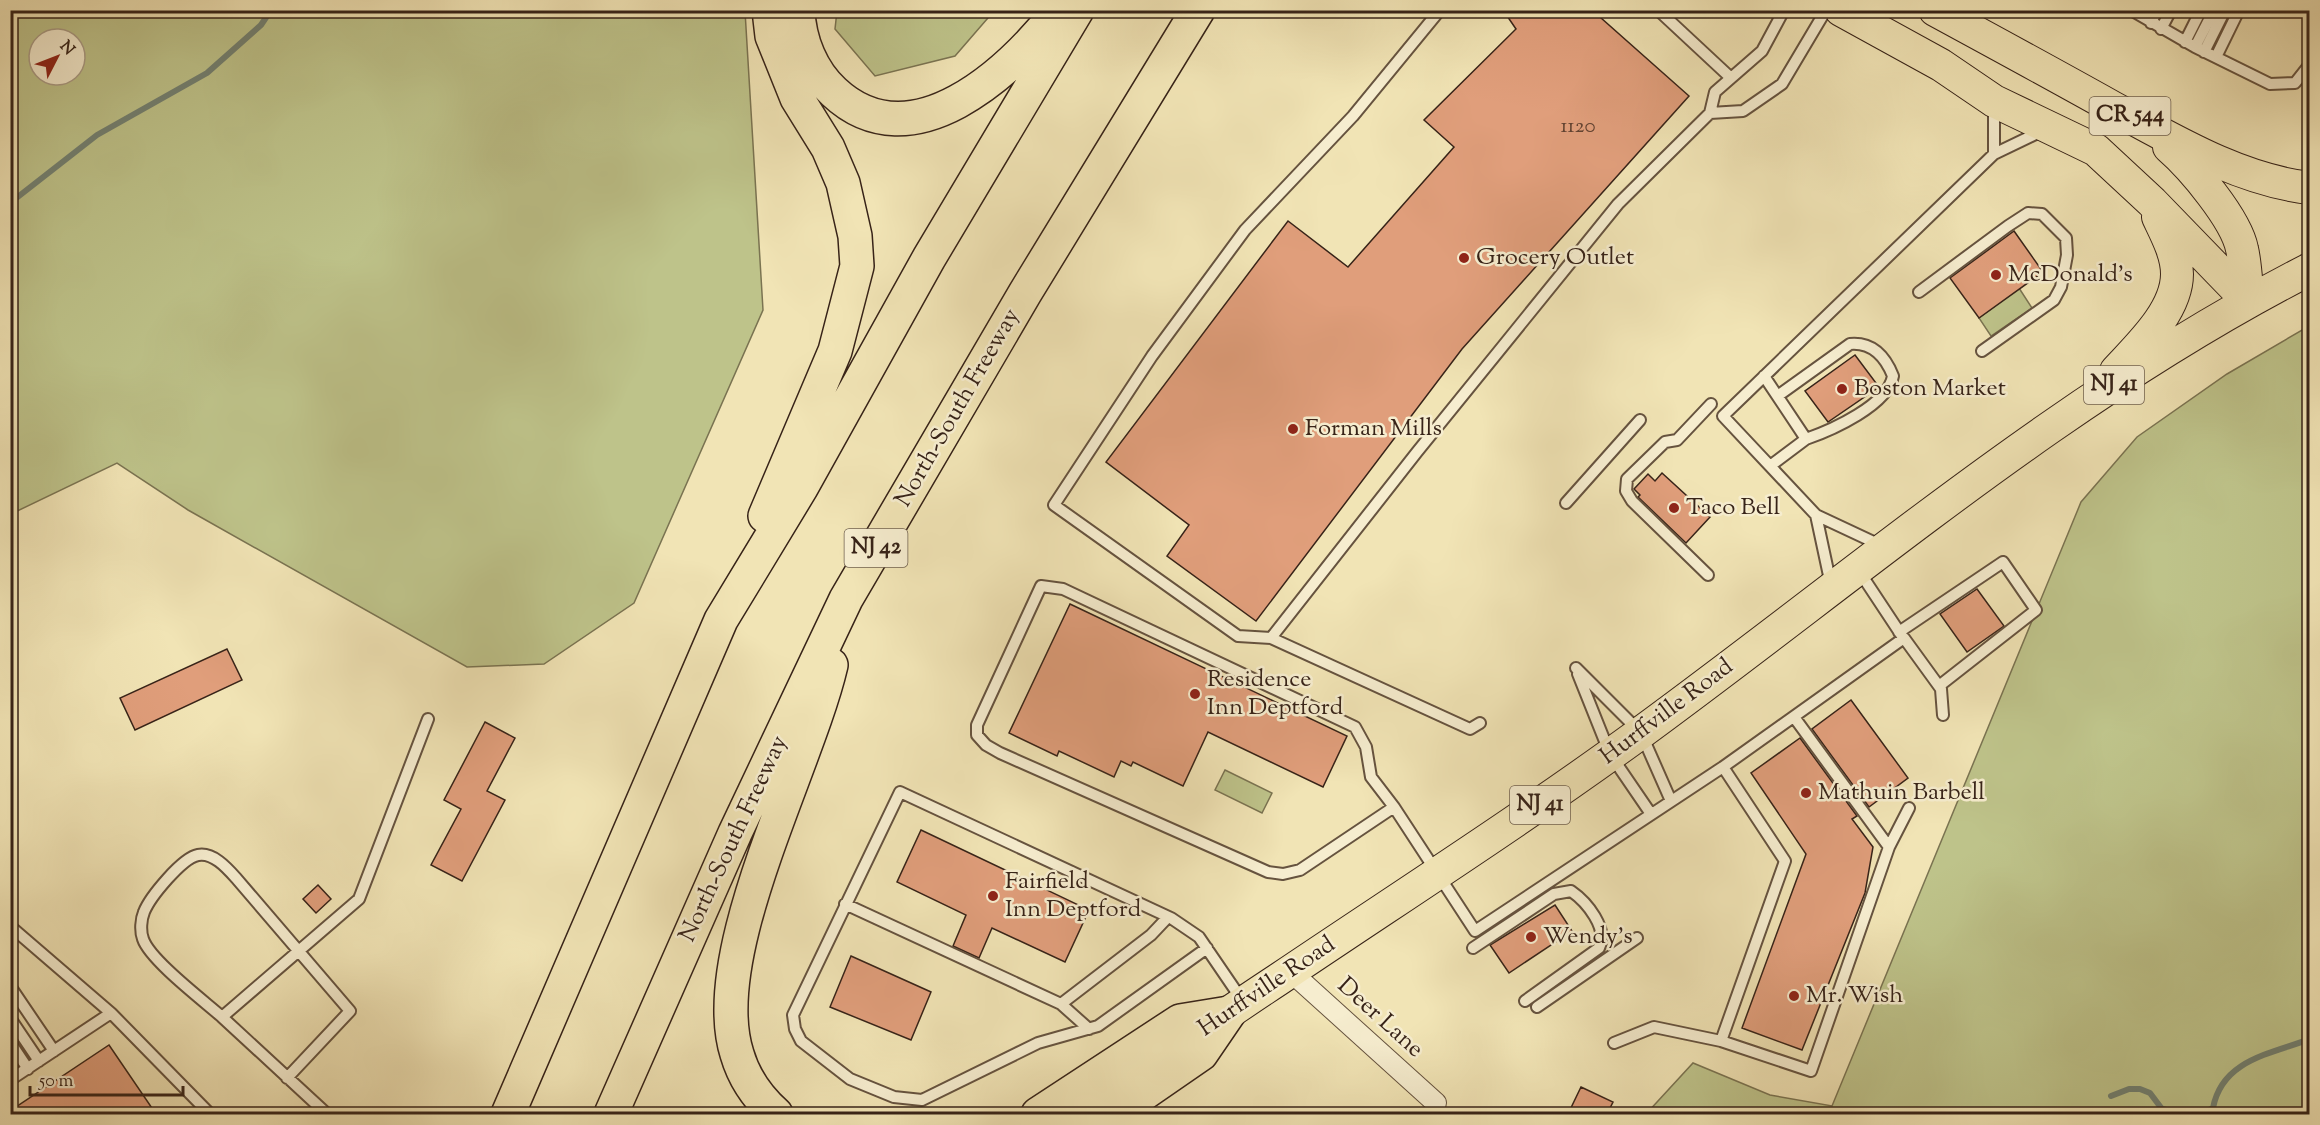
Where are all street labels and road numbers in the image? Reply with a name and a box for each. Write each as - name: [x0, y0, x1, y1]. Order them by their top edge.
- road number: CR 544: [2090, 97, 2170, 135]
- street label: North-South Freeway: [887, 302, 1029, 514]
- road number: NJ 41: [2084, 366, 2144, 404]
- road number: NJ 42: [844, 529, 908, 567]
- street label: Hurffville Road: [1593, 650, 1741, 773]
- street label: North-South Freeway: [671, 730, 797, 948]
- road number: NJ 41: [1510, 786, 1570, 824]
- street label: Hurffville Road: [1192, 928, 1343, 1046]
- street label: Deer Lane: [1329, 970, 1431, 1066]

